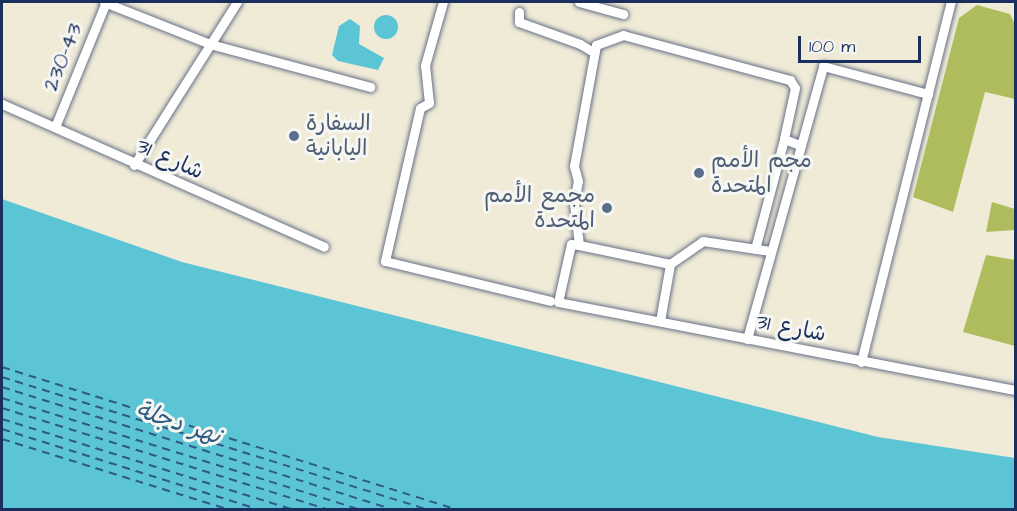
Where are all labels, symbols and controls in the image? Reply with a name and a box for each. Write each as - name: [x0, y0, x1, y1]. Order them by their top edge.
- street label: 230-43: [38, 19, 88, 95]
- scale bar: [801, 24, 924, 62]
- text: 100 m: [809, 34, 855, 59]
- place label: السفارة اليابانية: [306, 110, 371, 162]
- marker: السفارة اليابانية: [287, 129, 301, 143]
- street label: شارع 31: [132, 133, 208, 185]
- place label: مجم الأمم المتحدة: [711, 147, 812, 198]
- marker: مجم الأمم المتحدة: [692, 166, 706, 180]
- place label: مجمع الأمم المتحدة: [484, 182, 595, 234]
- marker: مجمع الأمم المتحدة: [600, 201, 614, 215]
- street label: شارع 31: [754, 308, 828, 348]
- water label: نهر دجلة: [132, 396, 224, 452]

